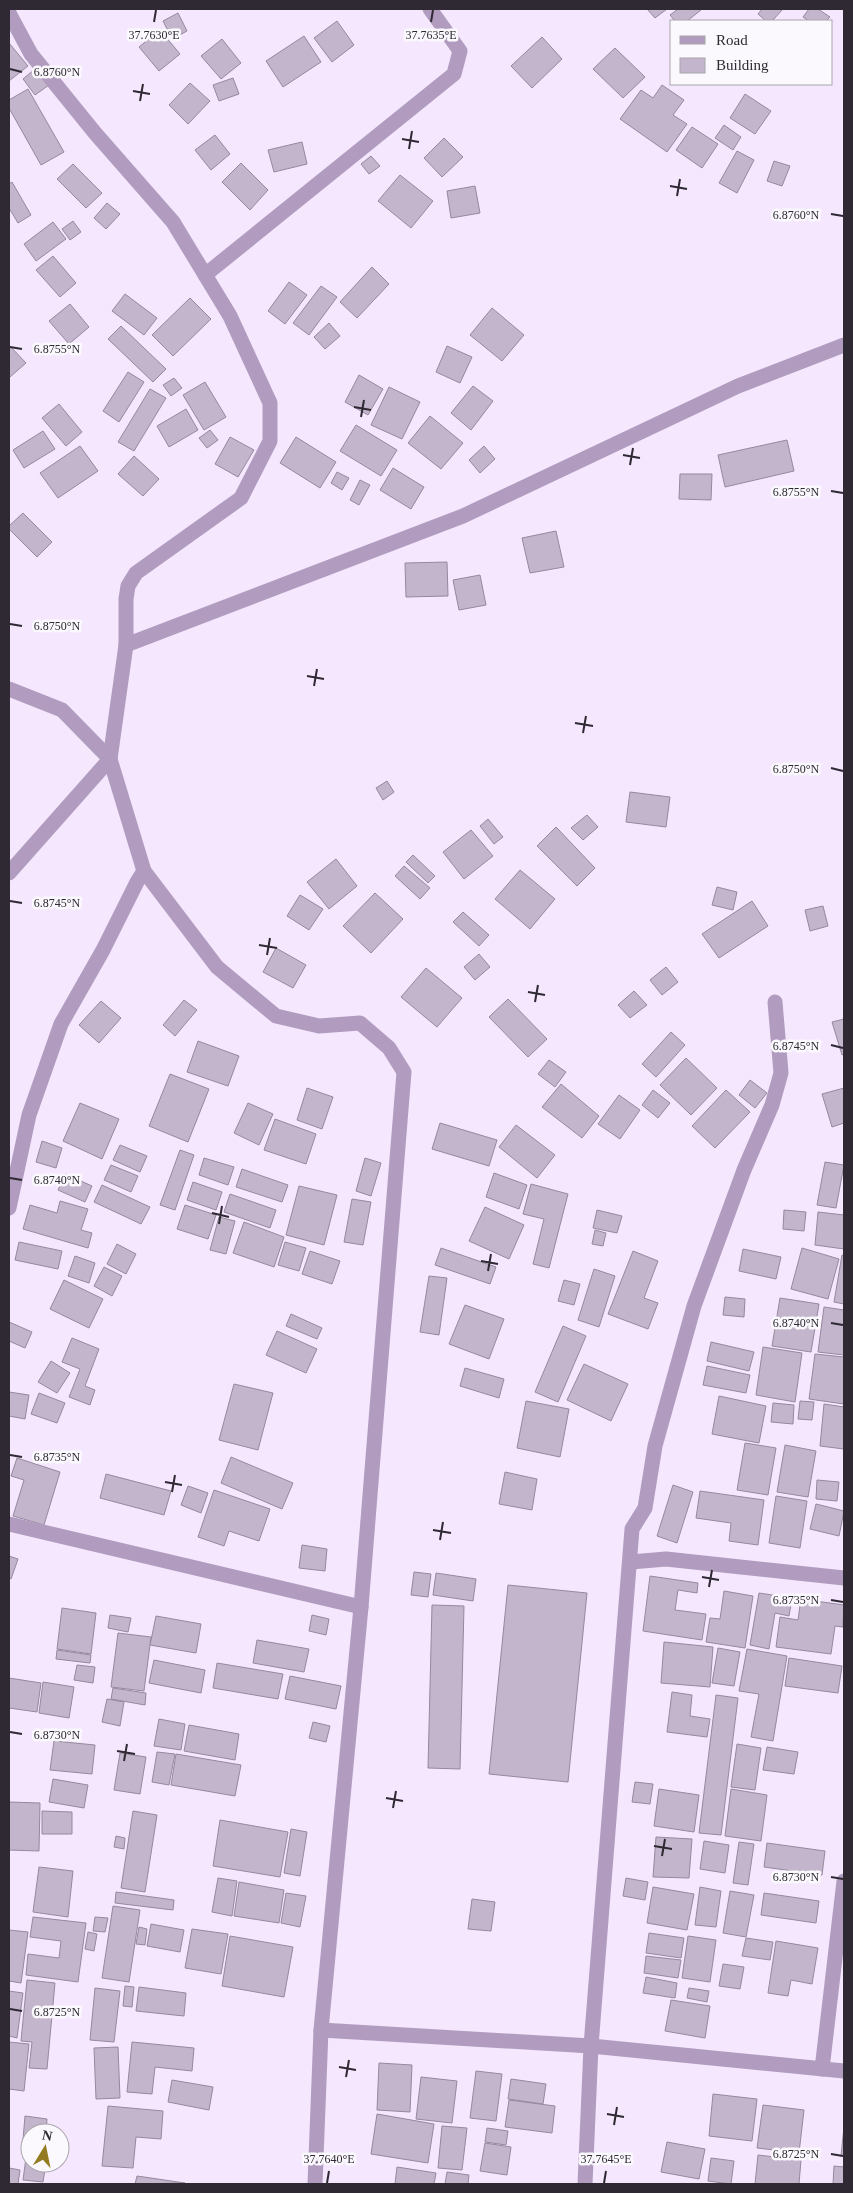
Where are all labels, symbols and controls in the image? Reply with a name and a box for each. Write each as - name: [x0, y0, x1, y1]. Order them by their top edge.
- legend: [670, 20, 833, 85]
- text: 37.7630°E: [128, 28, 180, 42]
- text: 37.7635°E: [405, 28, 457, 42]
- text: Road: [716, 32, 748, 48]
- text: Building: [716, 57, 769, 73]
- text: 6.8760°N: [34, 65, 81, 79]
- text: 6.8760°N: [773, 208, 820, 222]
- text: 6.8755°N: [34, 342, 81, 356]
- text: 6.8755°N: [773, 485, 820, 499]
- text: 6.8750°N: [34, 619, 81, 633]
- text: 6.8750°N: [773, 762, 820, 776]
- text: 6.8745°N: [34, 896, 81, 910]
- text: 6.8745°N: [773, 1039, 820, 1053]
- text: 6.8740°N: [34, 1173, 81, 1187]
- text: 6.8740°N: [773, 1316, 820, 1330]
- text: 6.8735°N: [34, 1450, 81, 1464]
- text: 6.8735°N: [773, 1593, 820, 1607]
- text: 6.8730°N: [34, 1728, 81, 1742]
- text: 6.8730°N: [773, 1870, 820, 1884]
- text: 6.8725°N: [34, 2005, 81, 2019]
- north arrow: [20, 2123, 70, 2173]
- text: N: [41, 2127, 53, 2144]
- text: 6.8725°N: [773, 2147, 820, 2161]
- text: 37.7640°E: [303, 2152, 355, 2166]
- text: 37.7645°E: [580, 2152, 632, 2166]

